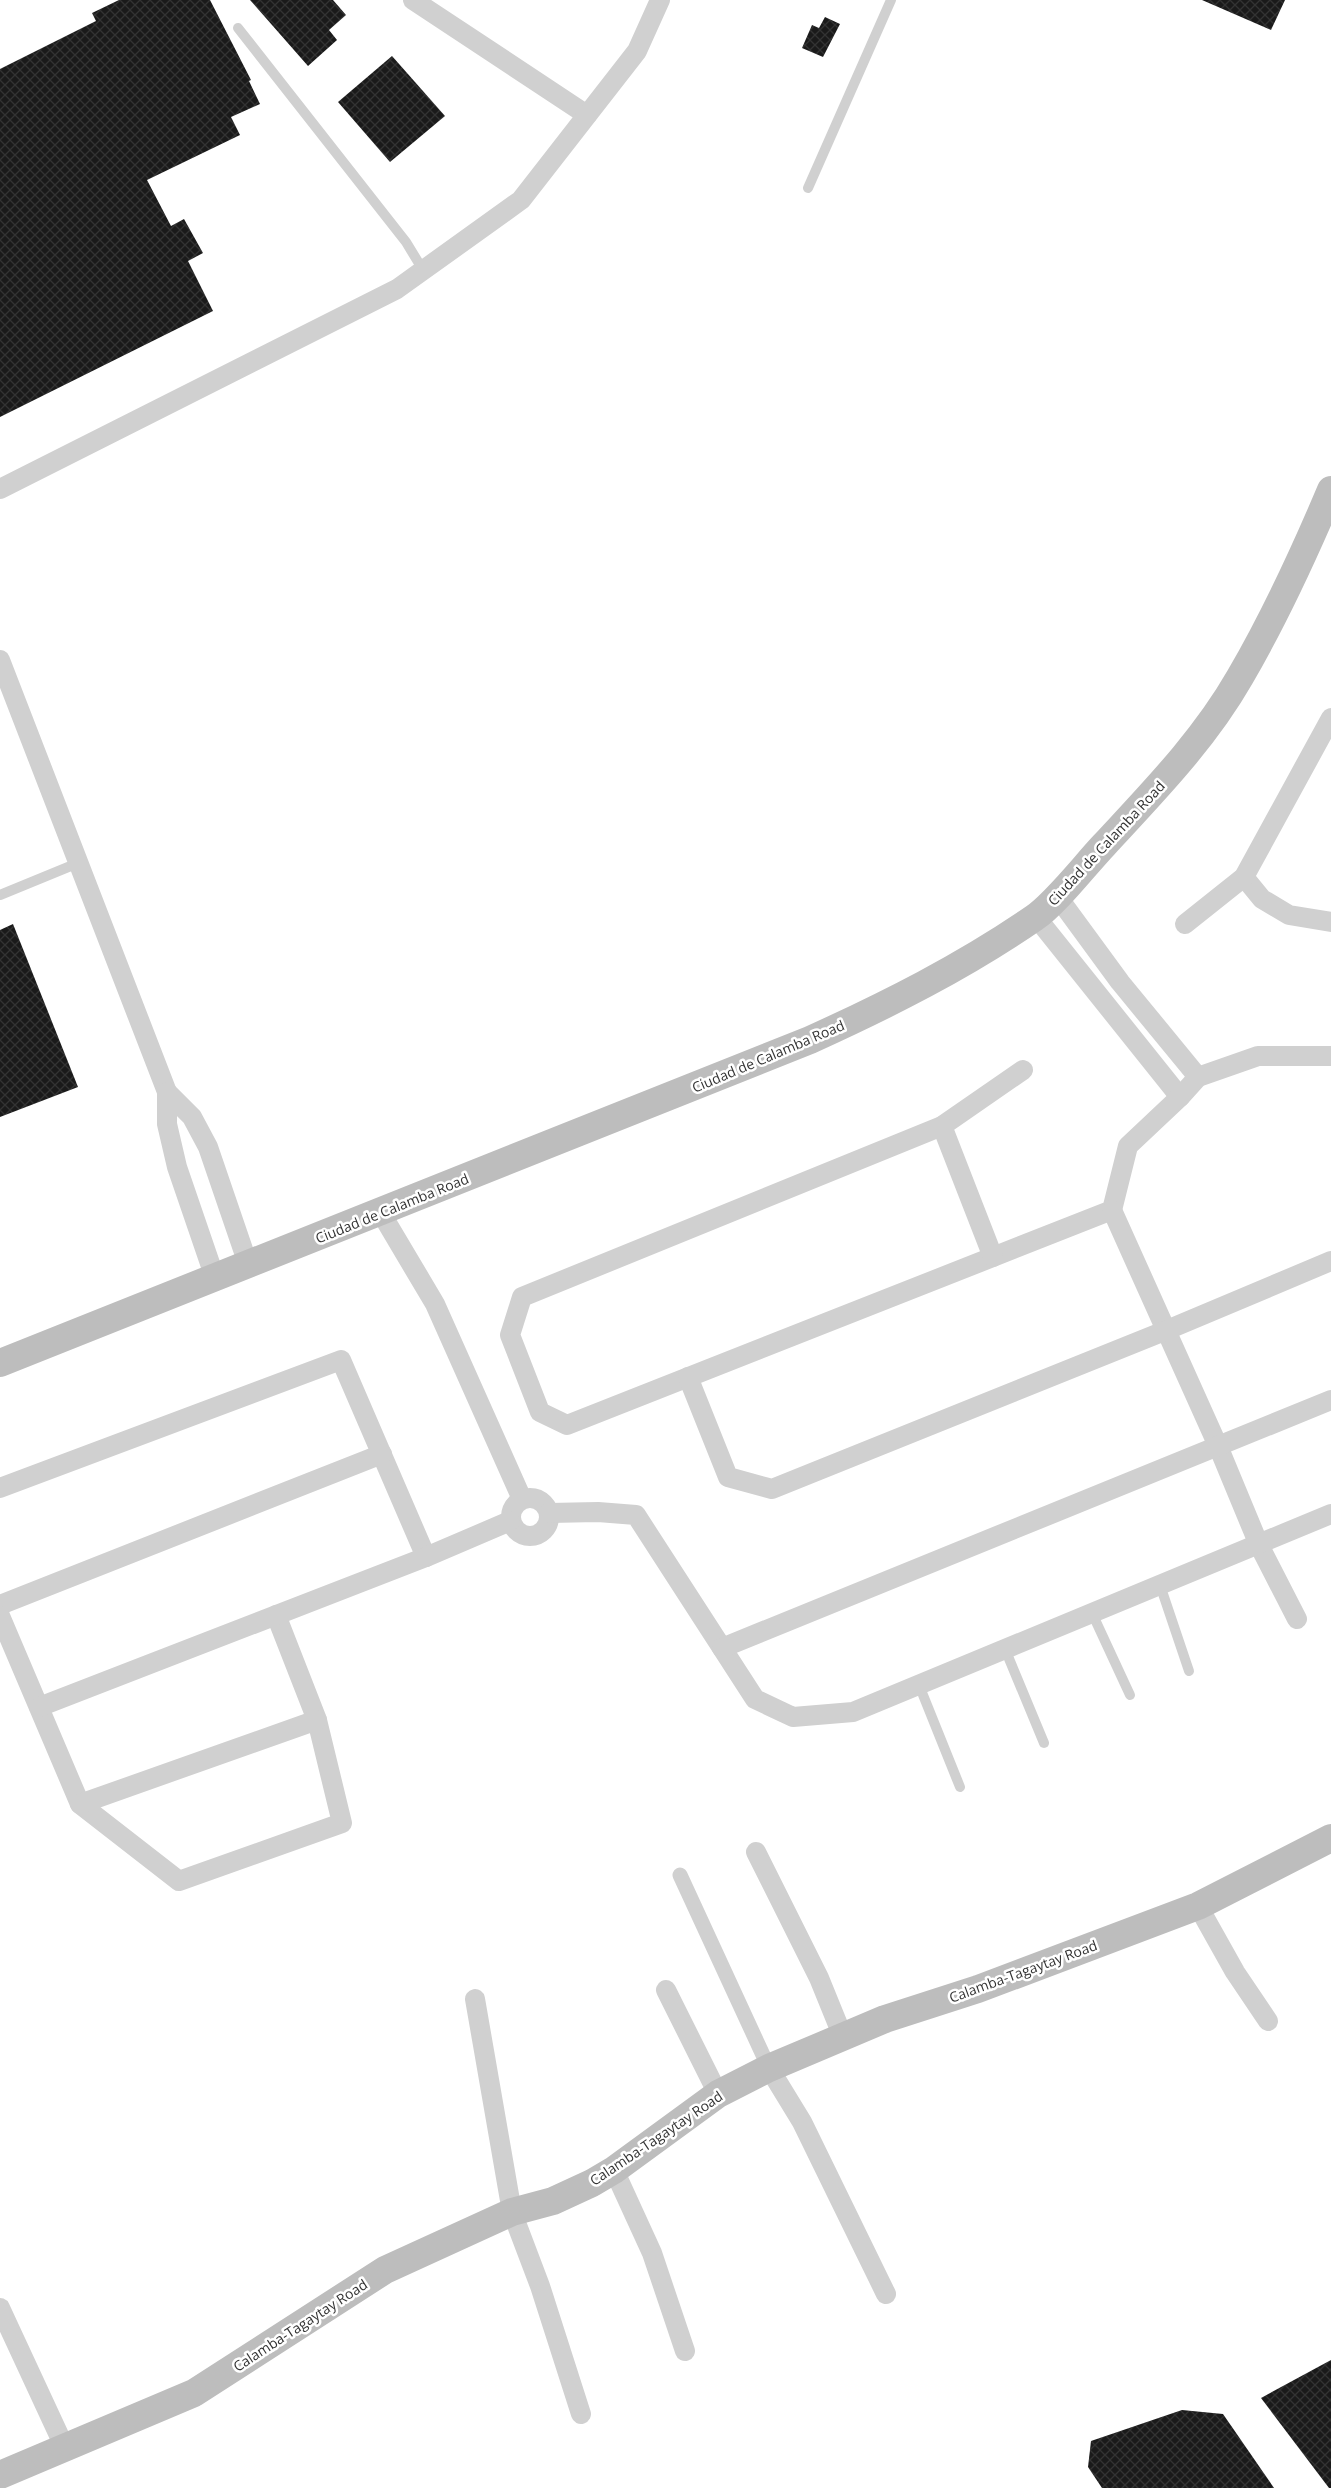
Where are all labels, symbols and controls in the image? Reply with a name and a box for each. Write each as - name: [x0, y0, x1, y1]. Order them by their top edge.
- street label: Ciudad de Calamba Road: [1043, 777, 1169, 909]
- street label: Ciudad de Calamba Road: [689, 1015, 847, 1097]
- street label: Ciudad de Calamba Road: [312, 1169, 472, 1247]
- street label: Calamba-Tagaytay Road: [946, 1935, 1100, 2007]
- street label: Calamba-Tagaytay Road: [586, 2086, 726, 2190]
- street label: Calamba-Tagaytay Road: [229, 2274, 371, 2376]

